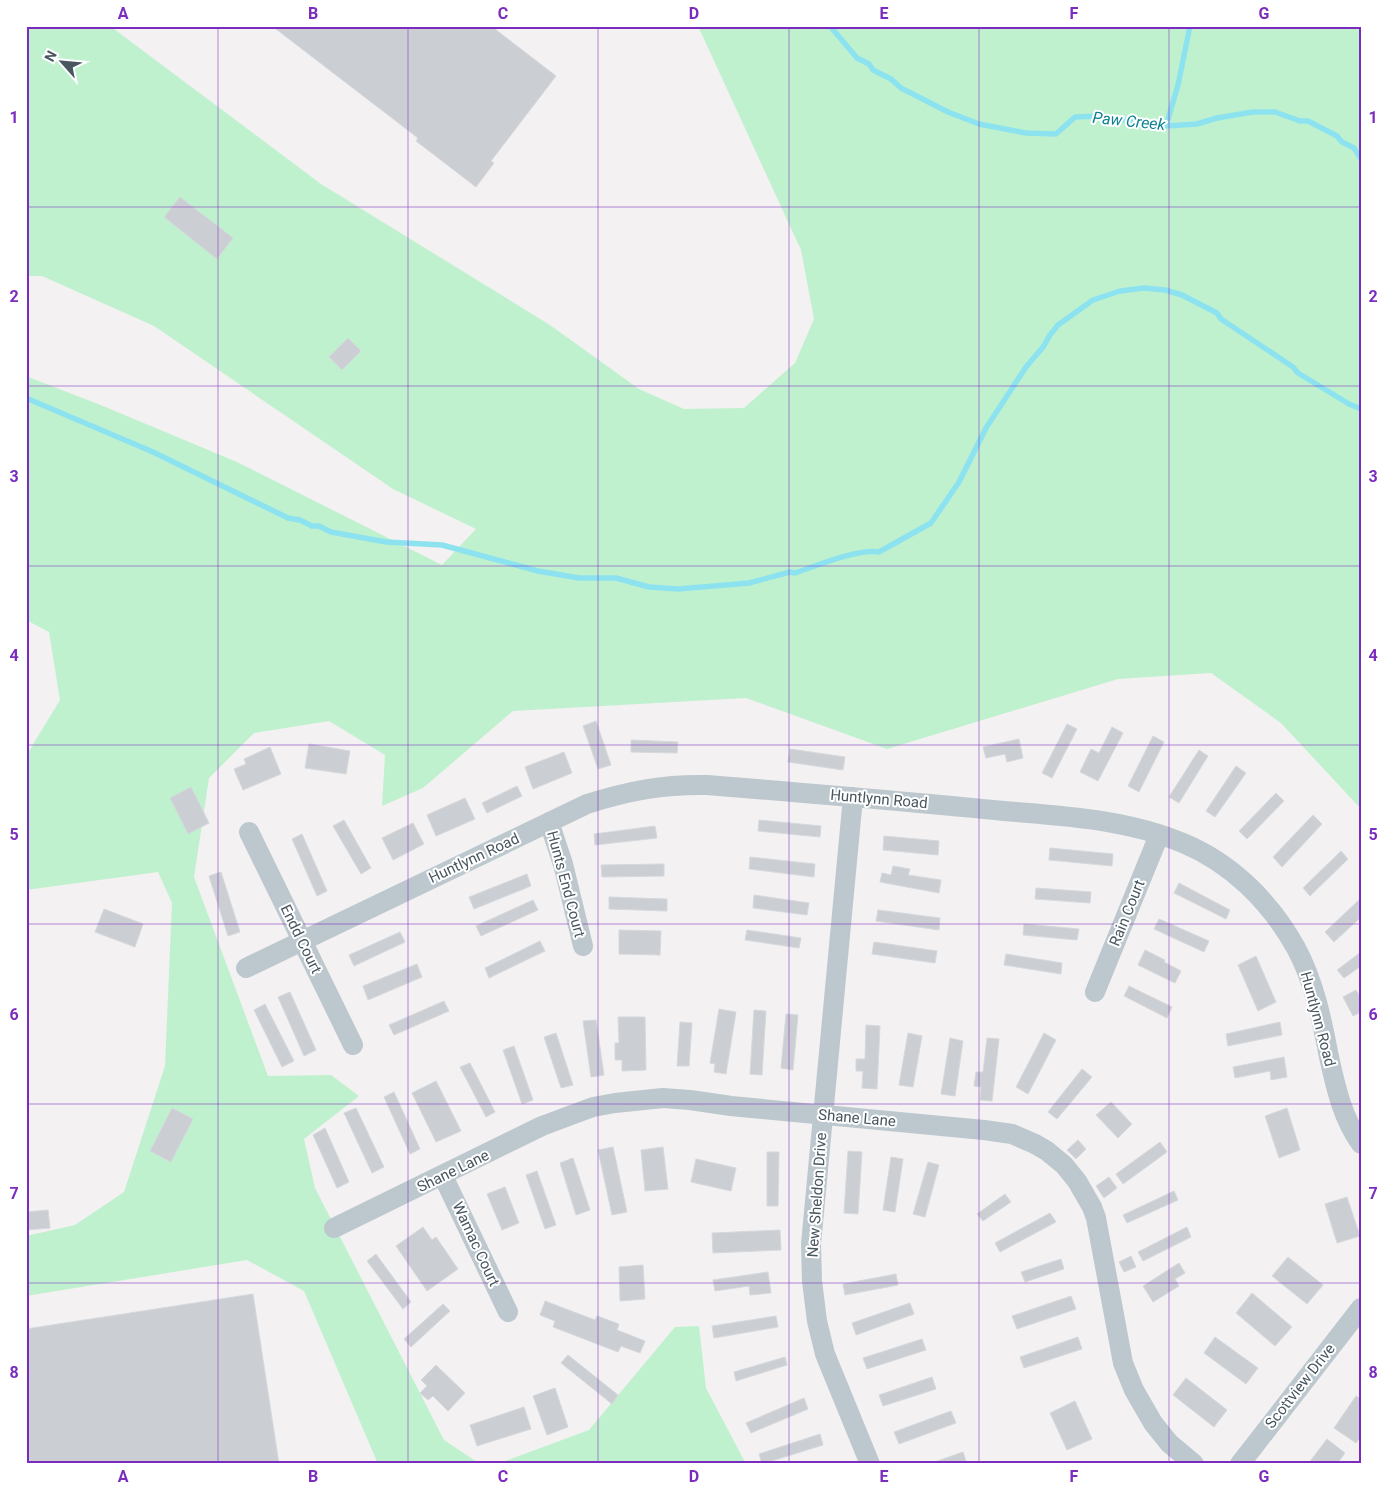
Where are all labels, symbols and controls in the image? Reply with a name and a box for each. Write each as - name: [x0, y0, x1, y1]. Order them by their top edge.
- text: A: [118, 4, 129, 23]
- text: B: [308, 4, 318, 23]
- text: C: [498, 4, 508, 23]
- text: D: [689, 4, 699, 23]
- text: E: [880, 4, 889, 23]
- text: F: [1070, 4, 1079, 23]
- text: G: [1259, 4, 1270, 23]
- north arrow: [38, 38, 88, 88]
- text: N: [41, 48, 60, 64]
- text: 1: [9, 108, 19, 127]
- water label: Paw Creek: [1092, 108, 1168, 134]
- text: 1: [1368, 108, 1378, 127]
- text: 2: [9, 287, 19, 306]
- text: 2: [1368, 287, 1378, 306]
- text: 3: [9, 467, 19, 486]
- text: 3: [1368, 467, 1378, 486]
- text: 4: [9, 646, 19, 665]
- text: 4: [1368, 646, 1378, 665]
- street label: Huntlynn Road: [830, 786, 928, 812]
- text: 5: [9, 825, 19, 844]
- text: 5: [1368, 825, 1378, 844]
- street label: Huntlynn Road: [426, 829, 522, 887]
- street label: Hunts End Court: [543, 829, 589, 939]
- street label: Rain Court: [1106, 877, 1148, 949]
- street label: Endd Court: [277, 902, 325, 976]
- street label: Huntlynn Road: [1297, 970, 1339, 1068]
- text: 6: [9, 1005, 19, 1024]
- text: 6: [1368, 1005, 1378, 1024]
- street label: Shane Lane: [817, 1106, 897, 1130]
- street label: New Sheldon Drive: [804, 1132, 830, 1258]
- street label: Shane Lane: [414, 1146, 492, 1196]
- text: 7: [9, 1184, 19, 1203]
- text: 7: [1368, 1184, 1378, 1203]
- street label: Wamac Court: [449, 1199, 503, 1289]
- street label: Scottview Drive: [1261, 1340, 1339, 1432]
- text: 8: [9, 1363, 19, 1382]
- text: 8: [1368, 1363, 1378, 1382]
- text: A: [118, 1467, 129, 1486]
- text: B: [308, 1467, 318, 1486]
- text: C: [498, 1467, 508, 1486]
- text: D: [689, 1467, 699, 1486]
- text: E: [880, 1467, 889, 1486]
- text: F: [1070, 1467, 1079, 1486]
- text: G: [1259, 1467, 1270, 1486]

